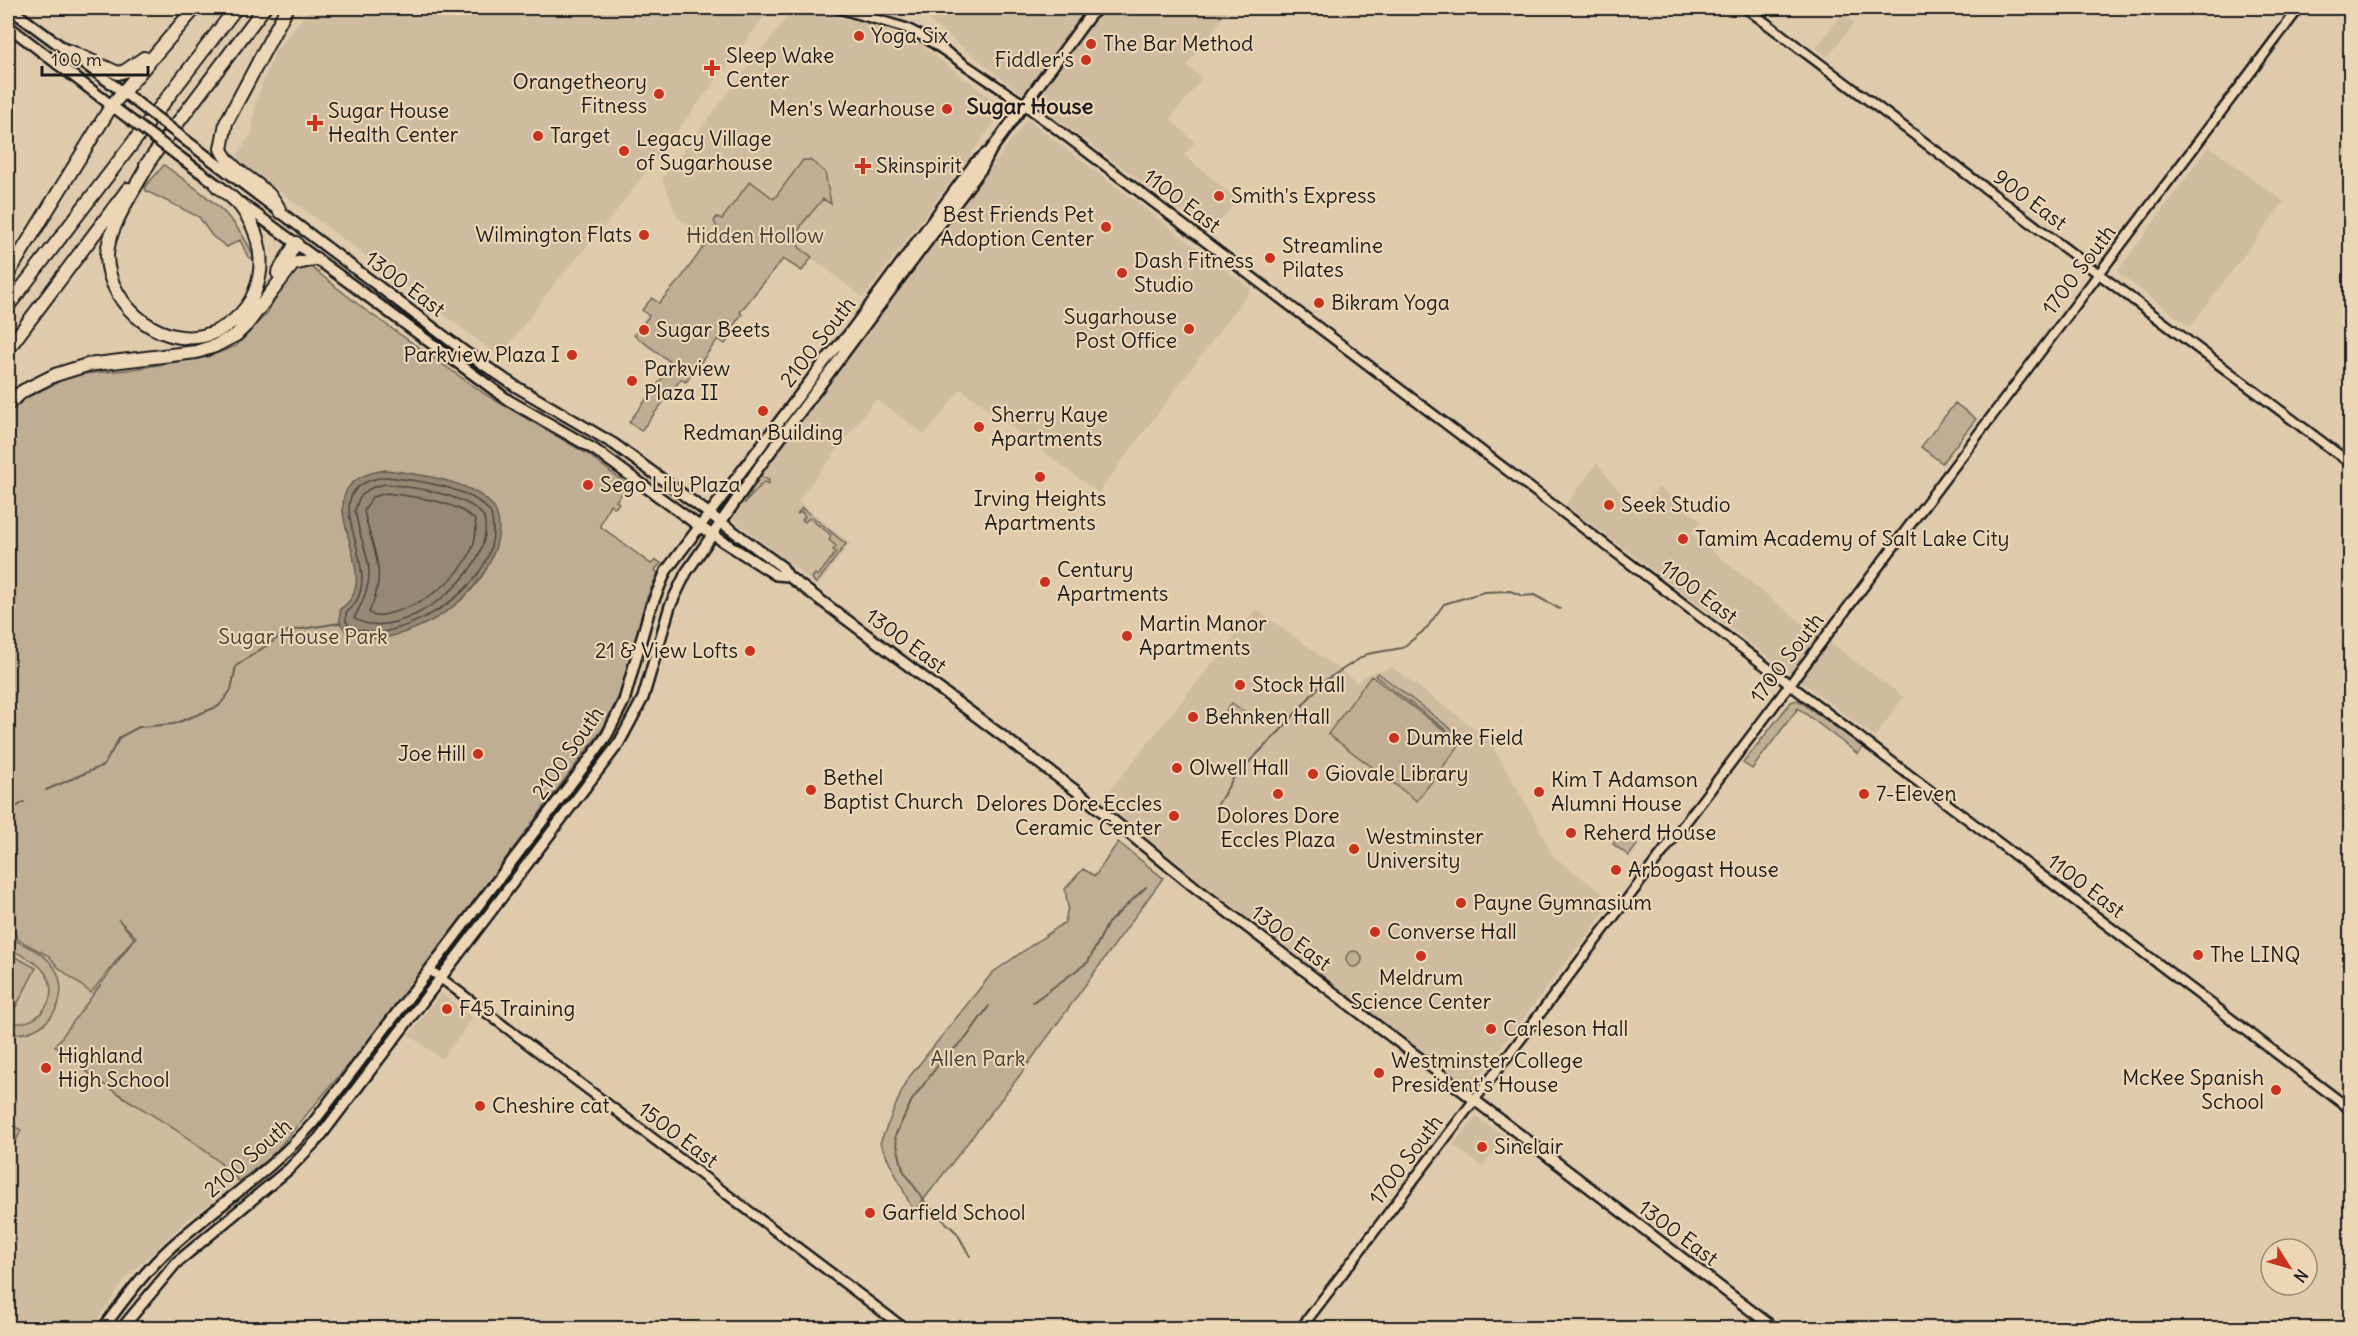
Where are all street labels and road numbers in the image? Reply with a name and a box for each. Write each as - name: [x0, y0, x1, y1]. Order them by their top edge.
- street label: 1100 East: [1138, 163, 1226, 238]
- street label: 900 East: [1988, 163, 2073, 236]
- street label: 1700 South: [2036, 219, 2121, 320]
- street label: 1300 East: [360, 245, 451, 323]
- street label: 2100 South: [774, 291, 861, 392]
- street label: 1100 East: [1655, 554, 1743, 629]
- street label: 1300 East: [861, 602, 952, 679]
- street label: 1700 South: [1744, 607, 1829, 708]
- street label: 2100 South: [526, 701, 609, 804]
- street label: 1100 East: [2042, 848, 2130, 923]
- street label: 1300 East: [1246, 899, 1337, 977]
- street label: 1500 East: [633, 1096, 724, 1174]
- street label: 1700 South: [1363, 1109, 1448, 1210]
- street label: 2100 South: [198, 1112, 297, 1203]
- street label: 1300 East: [1633, 1194, 1724, 1272]

